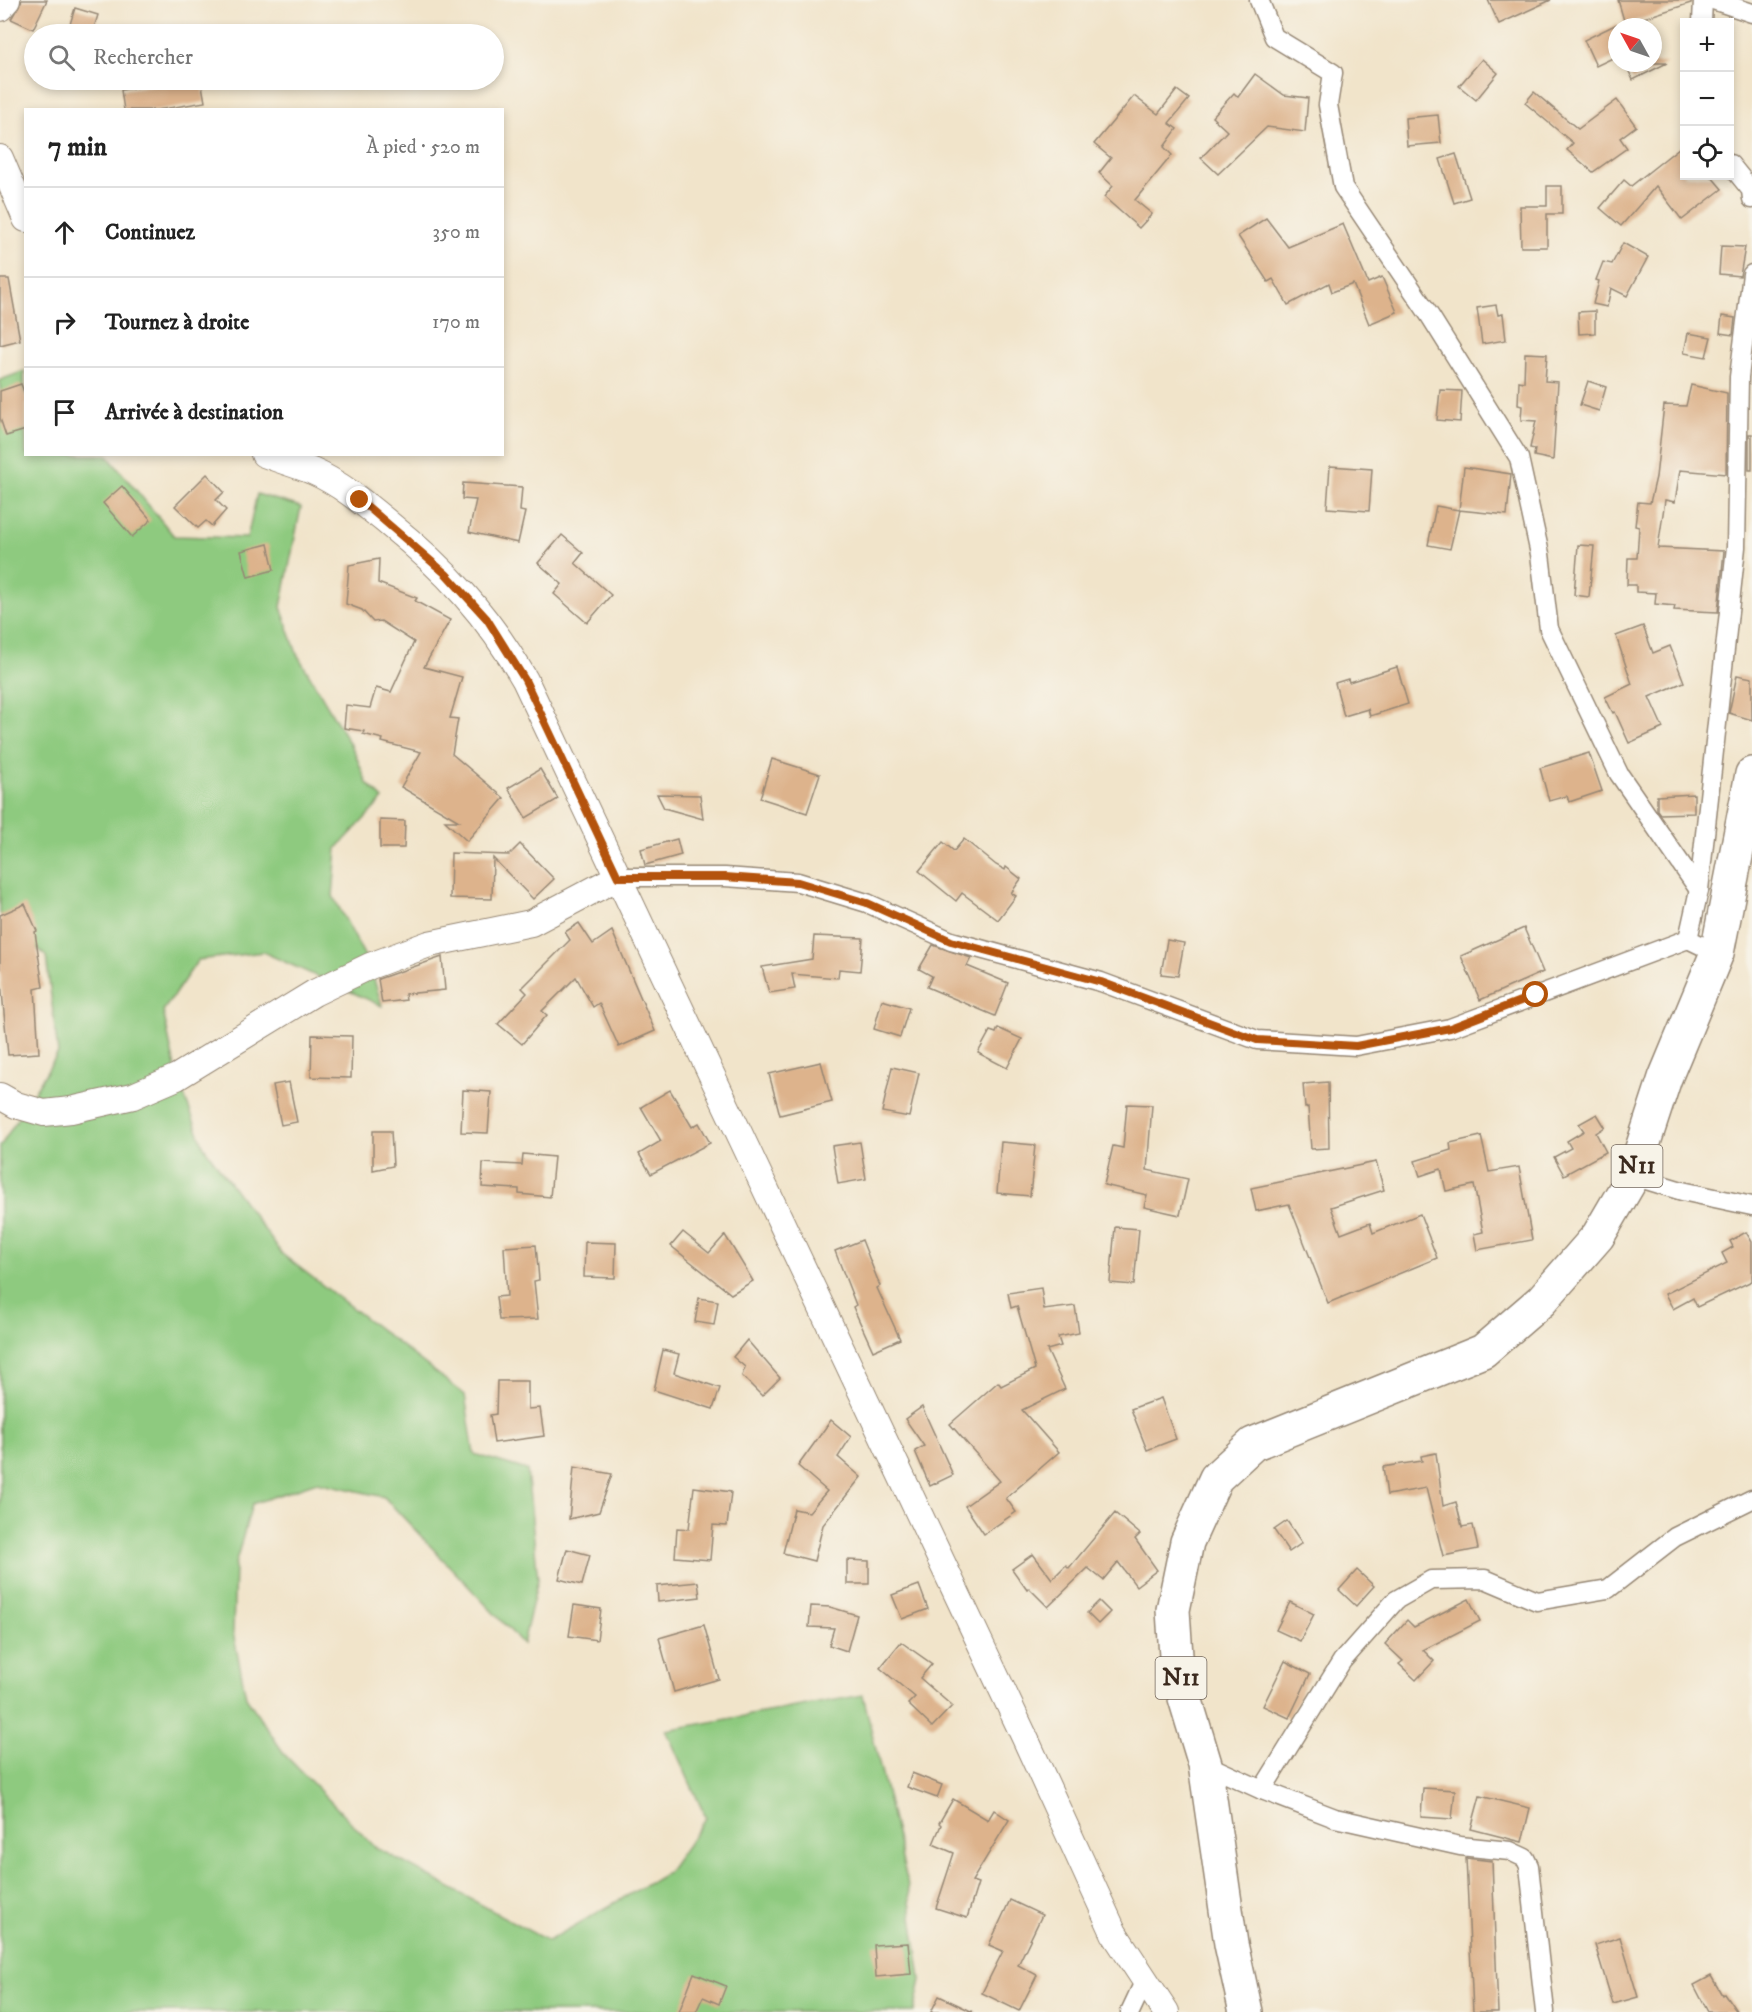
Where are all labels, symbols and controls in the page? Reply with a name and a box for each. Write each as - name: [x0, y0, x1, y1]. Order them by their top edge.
- north arrow: [1608, 18, 1662, 72]
- map controls: [1680, 18, 1734, 180]
- button: +: [1680, 18, 1734, 72]
- search box: [24, 24, 504, 90]
- icon: search: [45, 41, 78, 74]
- text: Rechercher: [93, 44, 193, 71]
- button: −: [1680, 72, 1734, 126]
- button: locate: [1680, 126, 1734, 180]
- text: 7 min: [48, 131, 107, 164]
- text: À pied · 520 m: [366, 135, 480, 160]
- icon: ahead: [48, 216, 81, 249]
- text: Continuez: [105, 219, 195, 246]
- text: 350 m: [433, 220, 480, 245]
- icon: right: [48, 306, 81, 339]
- text: Tournez à droite: [105, 309, 249, 336]
- text: 170 m: [432, 310, 480, 335]
- icon: arrive: [48, 396, 81, 429]
- text: Arrivée à destination: [105, 399, 284, 426]
- route end: [346, 486, 372, 512]
- route start: [1522, 981, 1548, 1007]
- road number: N11: [1612, 1145, 1662, 1187]
- road number: N11: [1156, 1657, 1206, 1699]

